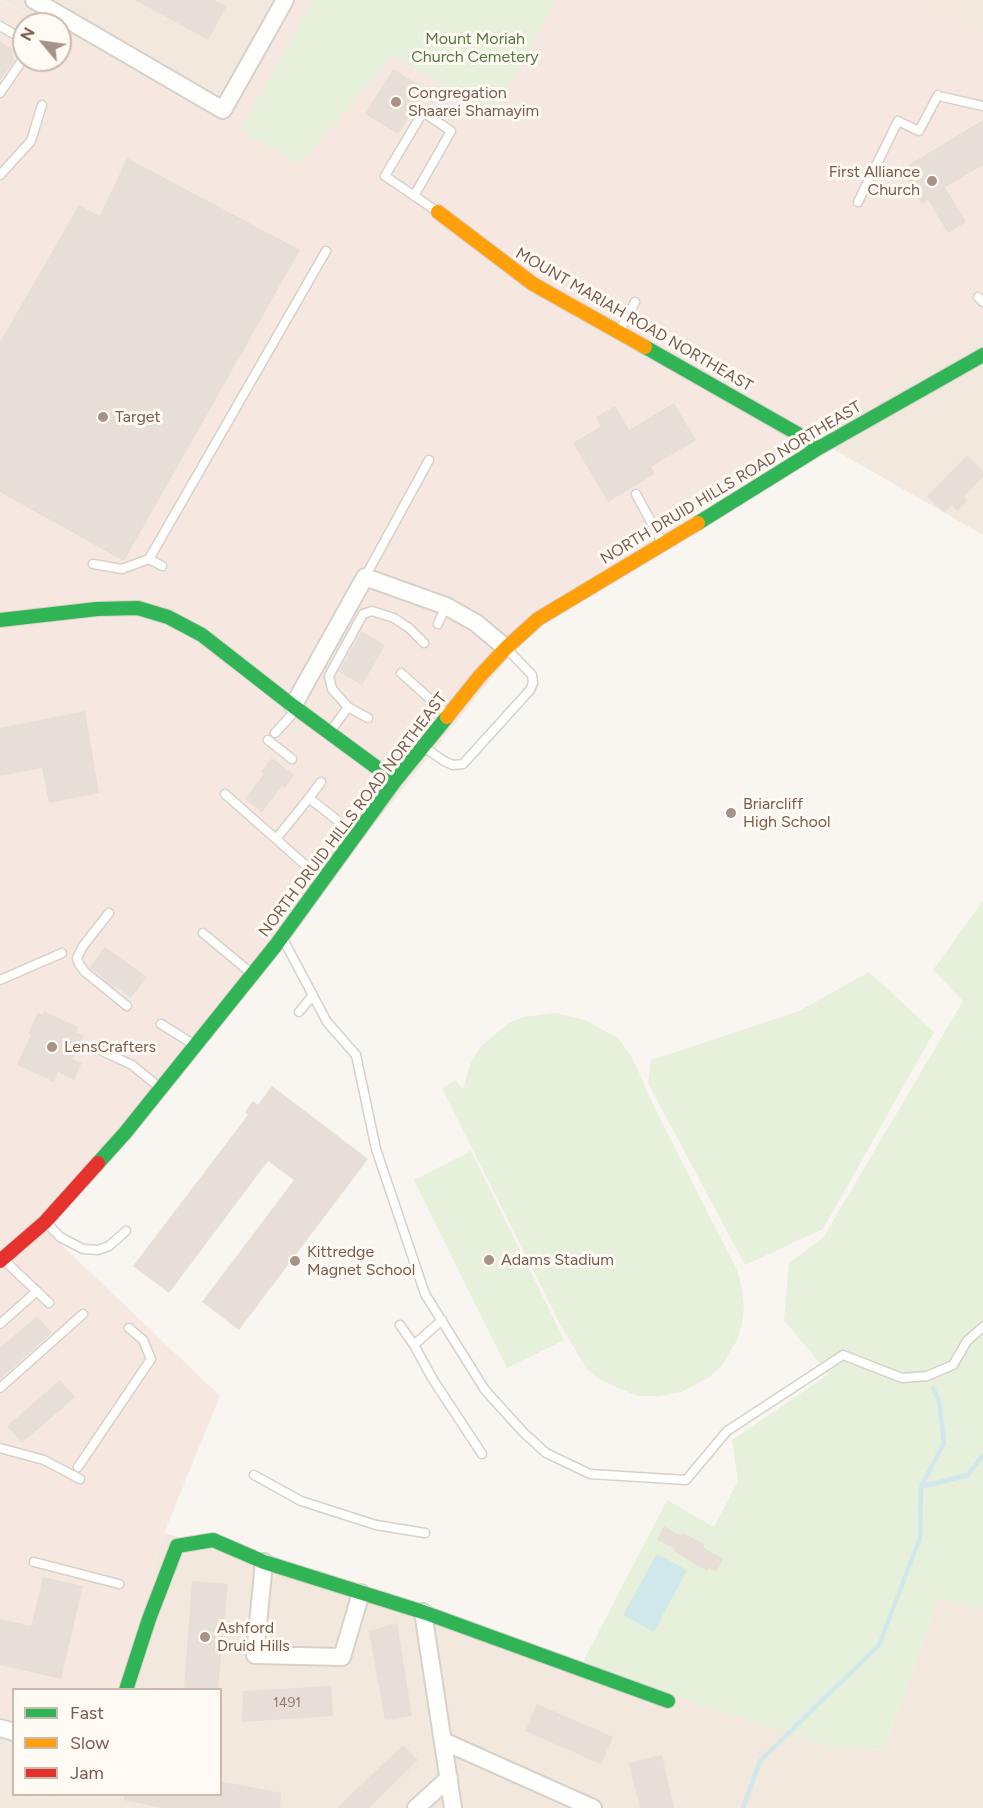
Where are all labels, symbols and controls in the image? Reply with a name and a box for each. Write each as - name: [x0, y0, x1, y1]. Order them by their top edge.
- north arrow: [12, 12, 72, 72]
- text: N: [16, 24, 39, 44]
- park label: Mount Moriah Church Cemetery: [411, 29, 539, 67]
- place label: Congregation Shaarei Shamayim: [408, 83, 539, 121]
- marker: Congregation Shaarei Shamayim: [389, 95, 403, 109]
- place label: First Alliance Church: [829, 162, 920, 200]
- marker: First Alliance Church: [925, 174, 939, 188]
- street label: MOUNT MARIAH ROAD NORTHEAST: [512, 244, 756, 396]
- street label: NORTH DRUID HILLS ROAD NORTHEAST: [597, 397, 865, 569]
- place label: Target: [115, 407, 161, 427]
- marker: Target: [96, 410, 110, 424]
- street label: NORTH DRUID HILLS ROAD NORTHEAST: [255, 689, 451, 941]
- place label: Briarcliff High School: [743, 794, 830, 832]
- marker: Briarcliff High School: [724, 806, 738, 820]
- place label: LensCrafters: [64, 1037, 156, 1057]
- marker: LensCrafters: [45, 1040, 59, 1054]
- place label: Kittredge Magnet School: [307, 1242, 415, 1280]
- place label: Adams Stadium: [501, 1250, 614, 1270]
- marker: Adams Stadium: [482, 1253, 496, 1267]
- marker: Kittredge Magnet School: [288, 1254, 302, 1268]
- place label: Ashford Druid Hills: [217, 1618, 290, 1656]
- marker: Ashford Druid Hills: [198, 1630, 212, 1644]
- legend: [12, 1688, 222, 1796]
- house number: 1491: [273, 1695, 301, 1711]
- text: Fast: [70, 1702, 104, 1724]
- text: Slow: [70, 1732, 109, 1754]
- text: Jam: [70, 1762, 104, 1784]

